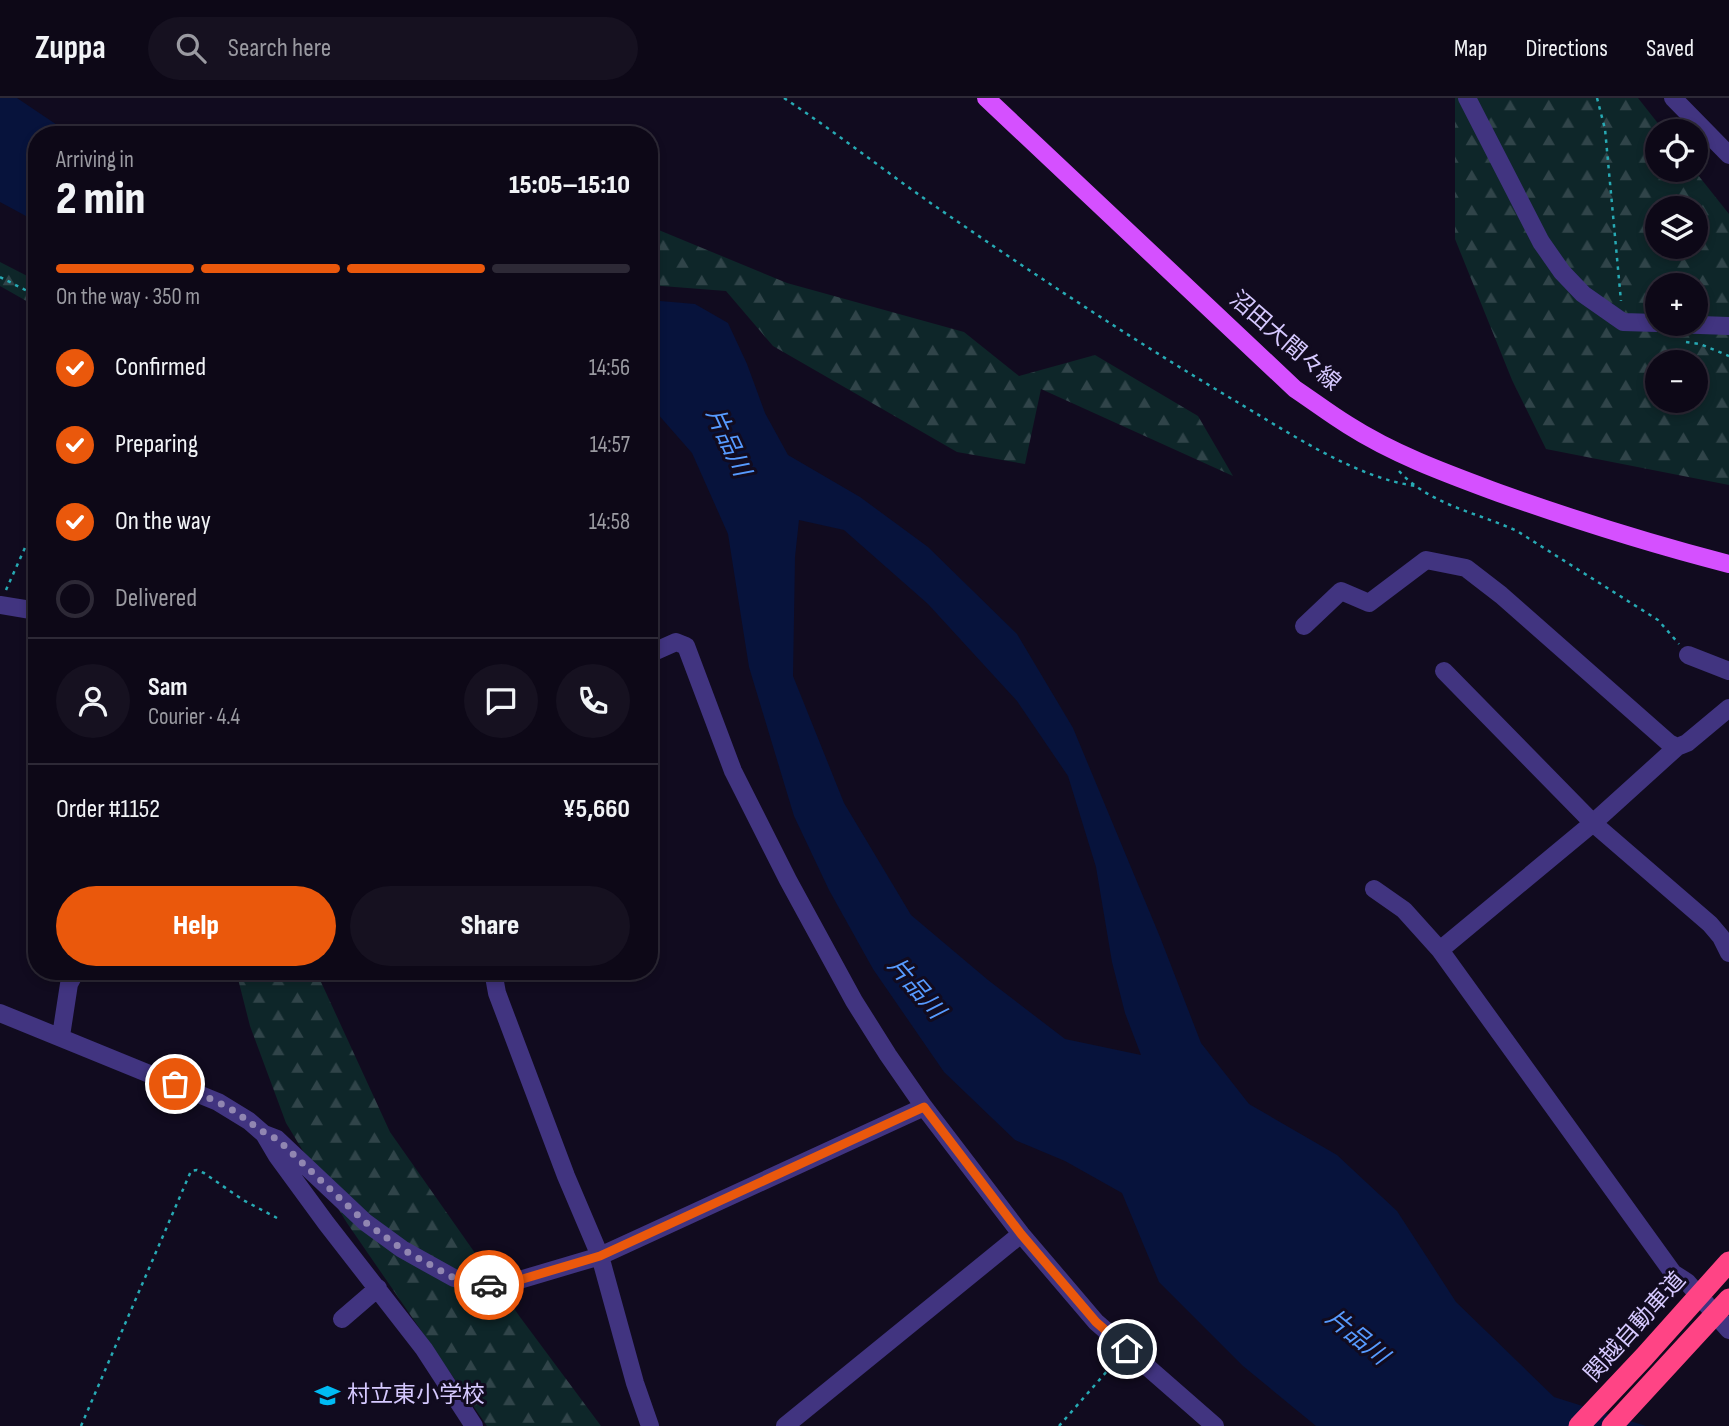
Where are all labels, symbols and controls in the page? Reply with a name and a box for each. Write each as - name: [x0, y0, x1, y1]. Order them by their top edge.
- search box: [148, 17, 638, 80]
- text: Zuppa: [35, 28, 106, 68]
- icon: search: [172, 29, 210, 67]
- text: Search here: [228, 33, 331, 64]
- text: Map: [1454, 34, 1487, 63]
- text: Directions: [1525, 34, 1608, 63]
- text: Saved: [1646, 34, 1694, 63]
- map controls: [1645, 119, 1708, 413]
- button: locate: [1645, 119, 1708, 182]
- text: Arriving in: [56, 146, 134, 174]
- text: 15:05–15:10: [509, 170, 630, 201]
- text: 2 min: [56, 172, 145, 227]
- button: layers: [1645, 196, 1708, 259]
- button: +: [1645, 273, 1708, 336]
- text: On the way · 350 m: [56, 283, 200, 311]
- street label: 沼田大間々線: [1224, 285, 1346, 397]
- icon: check: [56, 349, 94, 387]
- button: −: [1645, 350, 1708, 413]
- text: Confirmed: [115, 352, 206, 383]
- text: 14:56: [589, 354, 630, 382]
- water label: 片品川: [700, 403, 758, 483]
- icon: check: [56, 426, 94, 464]
- text: Preparing: [115, 429, 198, 460]
- text: 14:57: [590, 431, 630, 459]
- icon: check: [56, 503, 94, 541]
- text: On the way: [115, 506, 211, 537]
- text: 14:58: [589, 508, 630, 536]
- text: Delivered: [115, 583, 197, 614]
- button: person: [56, 664, 130, 738]
- button: chat: [464, 664, 538, 738]
- button: phone: [556, 664, 630, 738]
- text: Sam: [148, 672, 188, 703]
- text: Courier · 4.4: [148, 703, 240, 731]
- text: Order #1152: [56, 794, 160, 825]
- text: ¥5,660: [562, 794, 630, 825]
- button: Help: [56, 886, 336, 966]
- button: Share: [350, 886, 630, 966]
- water label: 片品川: [881, 951, 953, 1027]
- pin: [145, 1054, 205, 1114]
- icon: bag: [156, 1065, 194, 1103]
- courier: [454, 1250, 524, 1320]
- icon: car: [470, 1266, 508, 1304]
- street label: 関越自動車道: [1578, 1266, 1692, 1388]
- water label: 片品川: [1320, 1303, 1396, 1373]
- pin: [1097, 1319, 1157, 1379]
- icon: home: [1108, 1330, 1146, 1368]
- school or university icon: 村立東小学校: [313, 1381, 341, 1409]
- place label: 村立東小学校: [347, 1381, 485, 1409]

